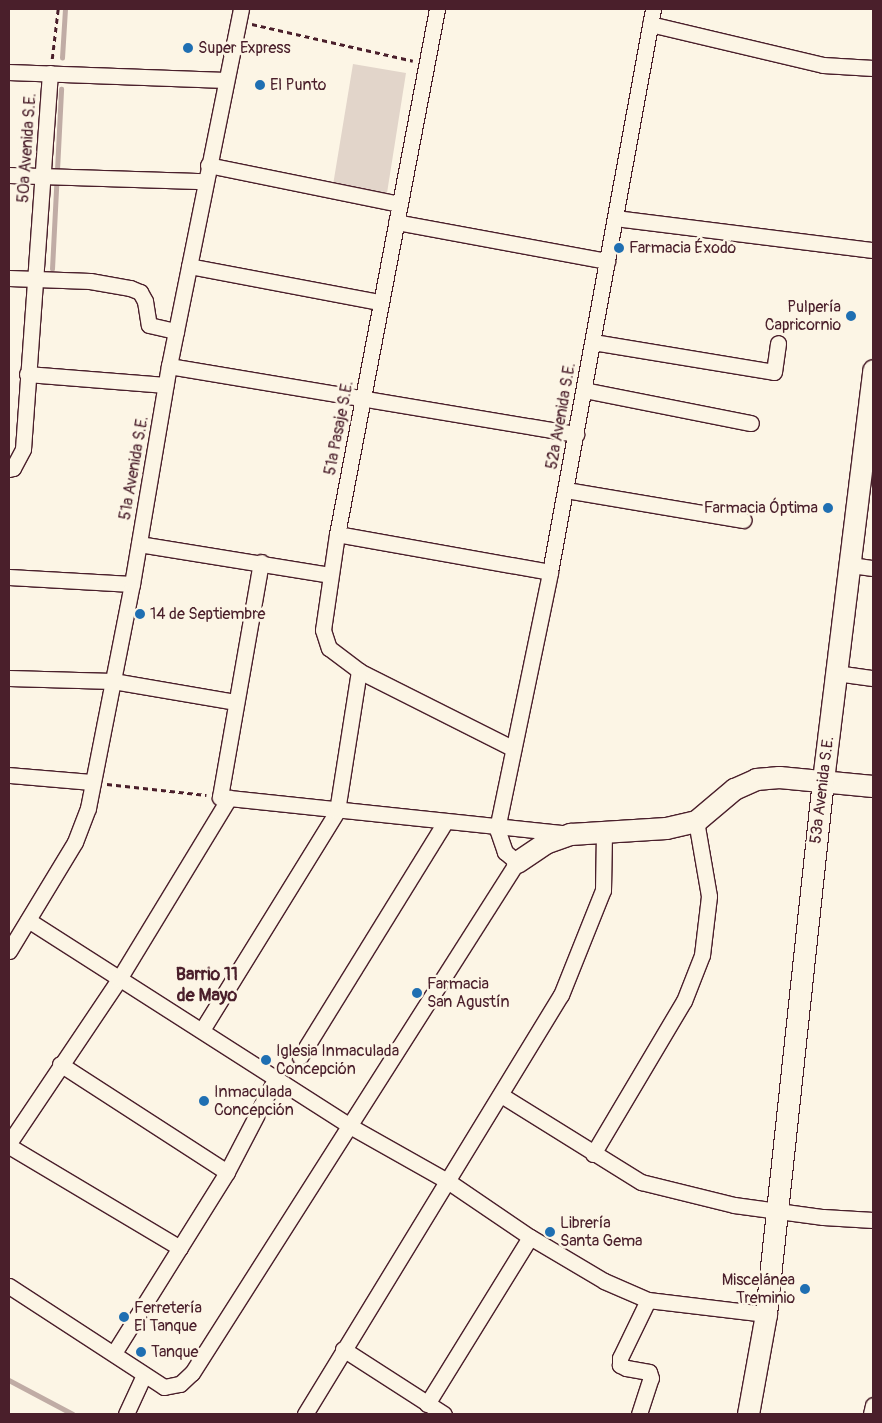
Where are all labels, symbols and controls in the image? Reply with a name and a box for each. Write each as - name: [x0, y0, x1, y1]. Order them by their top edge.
- place label: Super Express: [198, 38, 291, 58]
- marker: Super Express: [182, 42, 194, 54]
- place label: El Punto: [270, 75, 326, 95]
- marker: El Punto: [254, 79, 266, 91]
- street label: 50a Avenida S.E.: [14, 92, 40, 204]
- place label: Farmacia Éxodo: [629, 238, 736, 258]
- marker: Farmacia Éxodo: [613, 242, 625, 254]
- place label: Pulpería Capricornio: [765, 297, 841, 335]
- marker: Pulpería Capricornio: [845, 310, 857, 322]
- street label: 52a Avenida S.E.: [542, 361, 580, 471]
- street label: 51a Pasaje S.E.: [320, 379, 358, 477]
- street label: 51a Avenida S.E.: [115, 414, 153, 522]
- place label: Farmacia Óptima: [704, 498, 818, 518]
- marker: Farmacia Óptima: [822, 502, 834, 514]
- place label: 14 de Septiembre: [150, 604, 266, 624]
- marker: 14 de Septiembre: [134, 608, 146, 620]
- street label: 53a Avenida S.E.: [806, 735, 838, 845]
- district label: Barrio 11 de Mayo: [176, 965, 238, 1008]
- place label: Farmacia San Agustín: [427, 974, 509, 1012]
- marker: Farmacia San Agustín: [411, 987, 423, 999]
- place label: Iglesia Inmaculada Concepción: [276, 1041, 399, 1079]
- marker: Iglesia Inmaculada Concepción: [260, 1054, 272, 1066]
- place label: Inmaculada Concepción: [214, 1082, 294, 1120]
- marker: Inmaculada Concepción: [198, 1095, 210, 1107]
- place label: Librería Santa Gema: [560, 1213, 643, 1251]
- marker: Librería Santa Gema: [544, 1226, 556, 1238]
- place label: Miscelánea Treminio: [722, 1270, 795, 1308]
- marker: Miscelánea Treminio: [799, 1283, 811, 1295]
- place label: Ferretería El Tanque: [134, 1298, 202, 1336]
- marker: Ferretería El Tanque: [118, 1311, 130, 1323]
- place label: Tanque: [151, 1342, 198, 1362]
- marker: Tanque: [135, 1346, 147, 1358]

